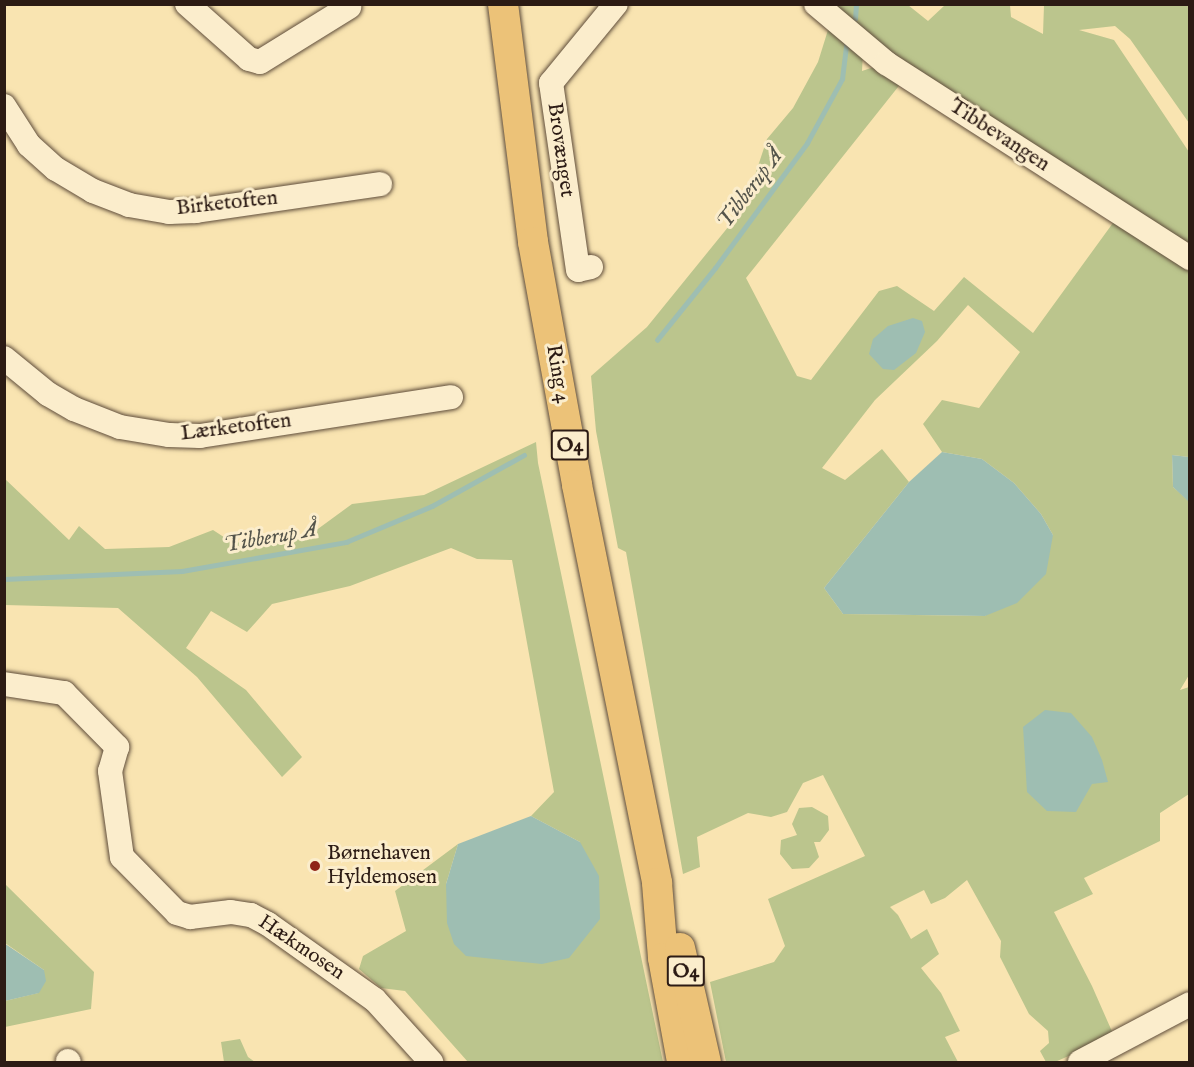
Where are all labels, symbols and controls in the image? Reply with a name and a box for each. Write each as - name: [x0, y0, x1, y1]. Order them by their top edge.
- street label: Tibbevangen: [944, 94, 1054, 178]
- street label: Brovænget: [541, 101, 579, 199]
- water label: Tibberup Å: [712, 144, 790, 234]
- street label: Birketoften: [175, 186, 279, 222]
- street label: Ring 4: [539, 343, 575, 405]
- street label: Lærketoften: [179, 409, 293, 447]
- road number: O4: [550, 428, 590, 462]
- water label: Tibberup Å: [222, 517, 320, 559]
- place label: Børnehaven Hyldemosen: [327, 841, 437, 891]
- marker: Børnehaven Hyldemosen: [308, 859, 322, 873]
- street label: Hækmosen: [253, 910, 349, 986]
- road number: O4: [666, 954, 706, 988]

